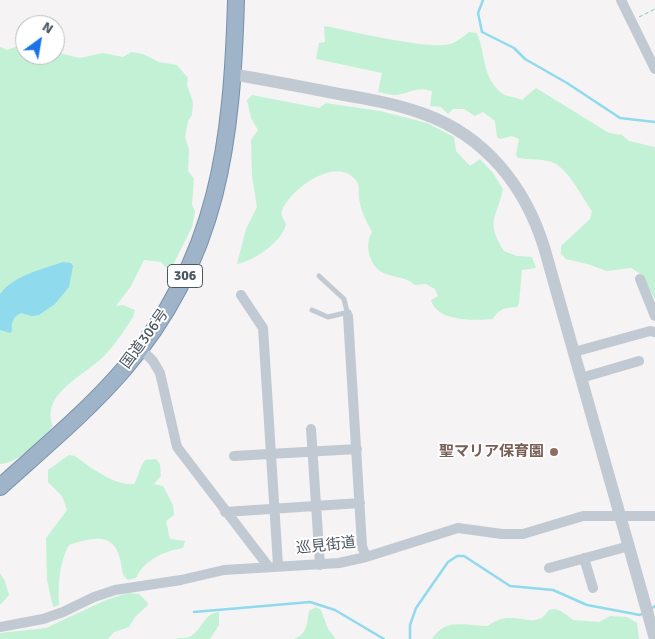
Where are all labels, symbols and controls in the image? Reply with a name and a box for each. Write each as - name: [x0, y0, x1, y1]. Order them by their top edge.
- north arrow: [15, 15, 65, 65]
- text: N: [39, 18, 56, 37]
- road number: 306: [168, 264, 202, 288]
- street label: 国道306号: [117, 306, 173, 372]
- place label: 聖マリア保育園: [439, 443, 544, 461]
- marker: 聖マリア保育園: [548, 446, 560, 458]
- street label: 巡見街道: [295, 534, 357, 558]

